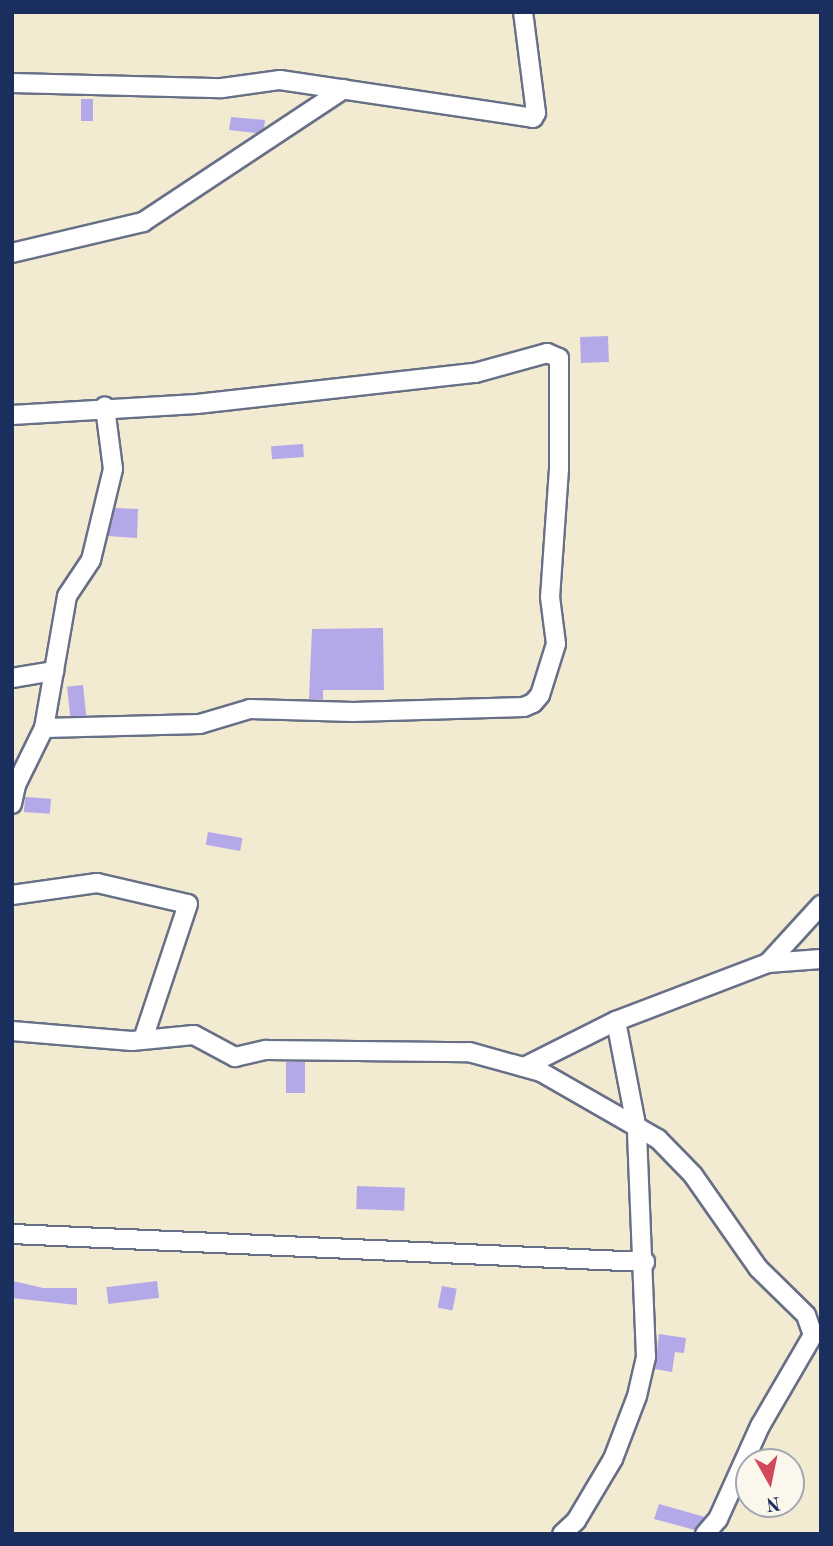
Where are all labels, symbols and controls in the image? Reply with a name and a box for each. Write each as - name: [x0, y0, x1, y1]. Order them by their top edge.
- north arrow: [735, 1448, 805, 1518]
- text: N: [764, 1492, 782, 1513]

